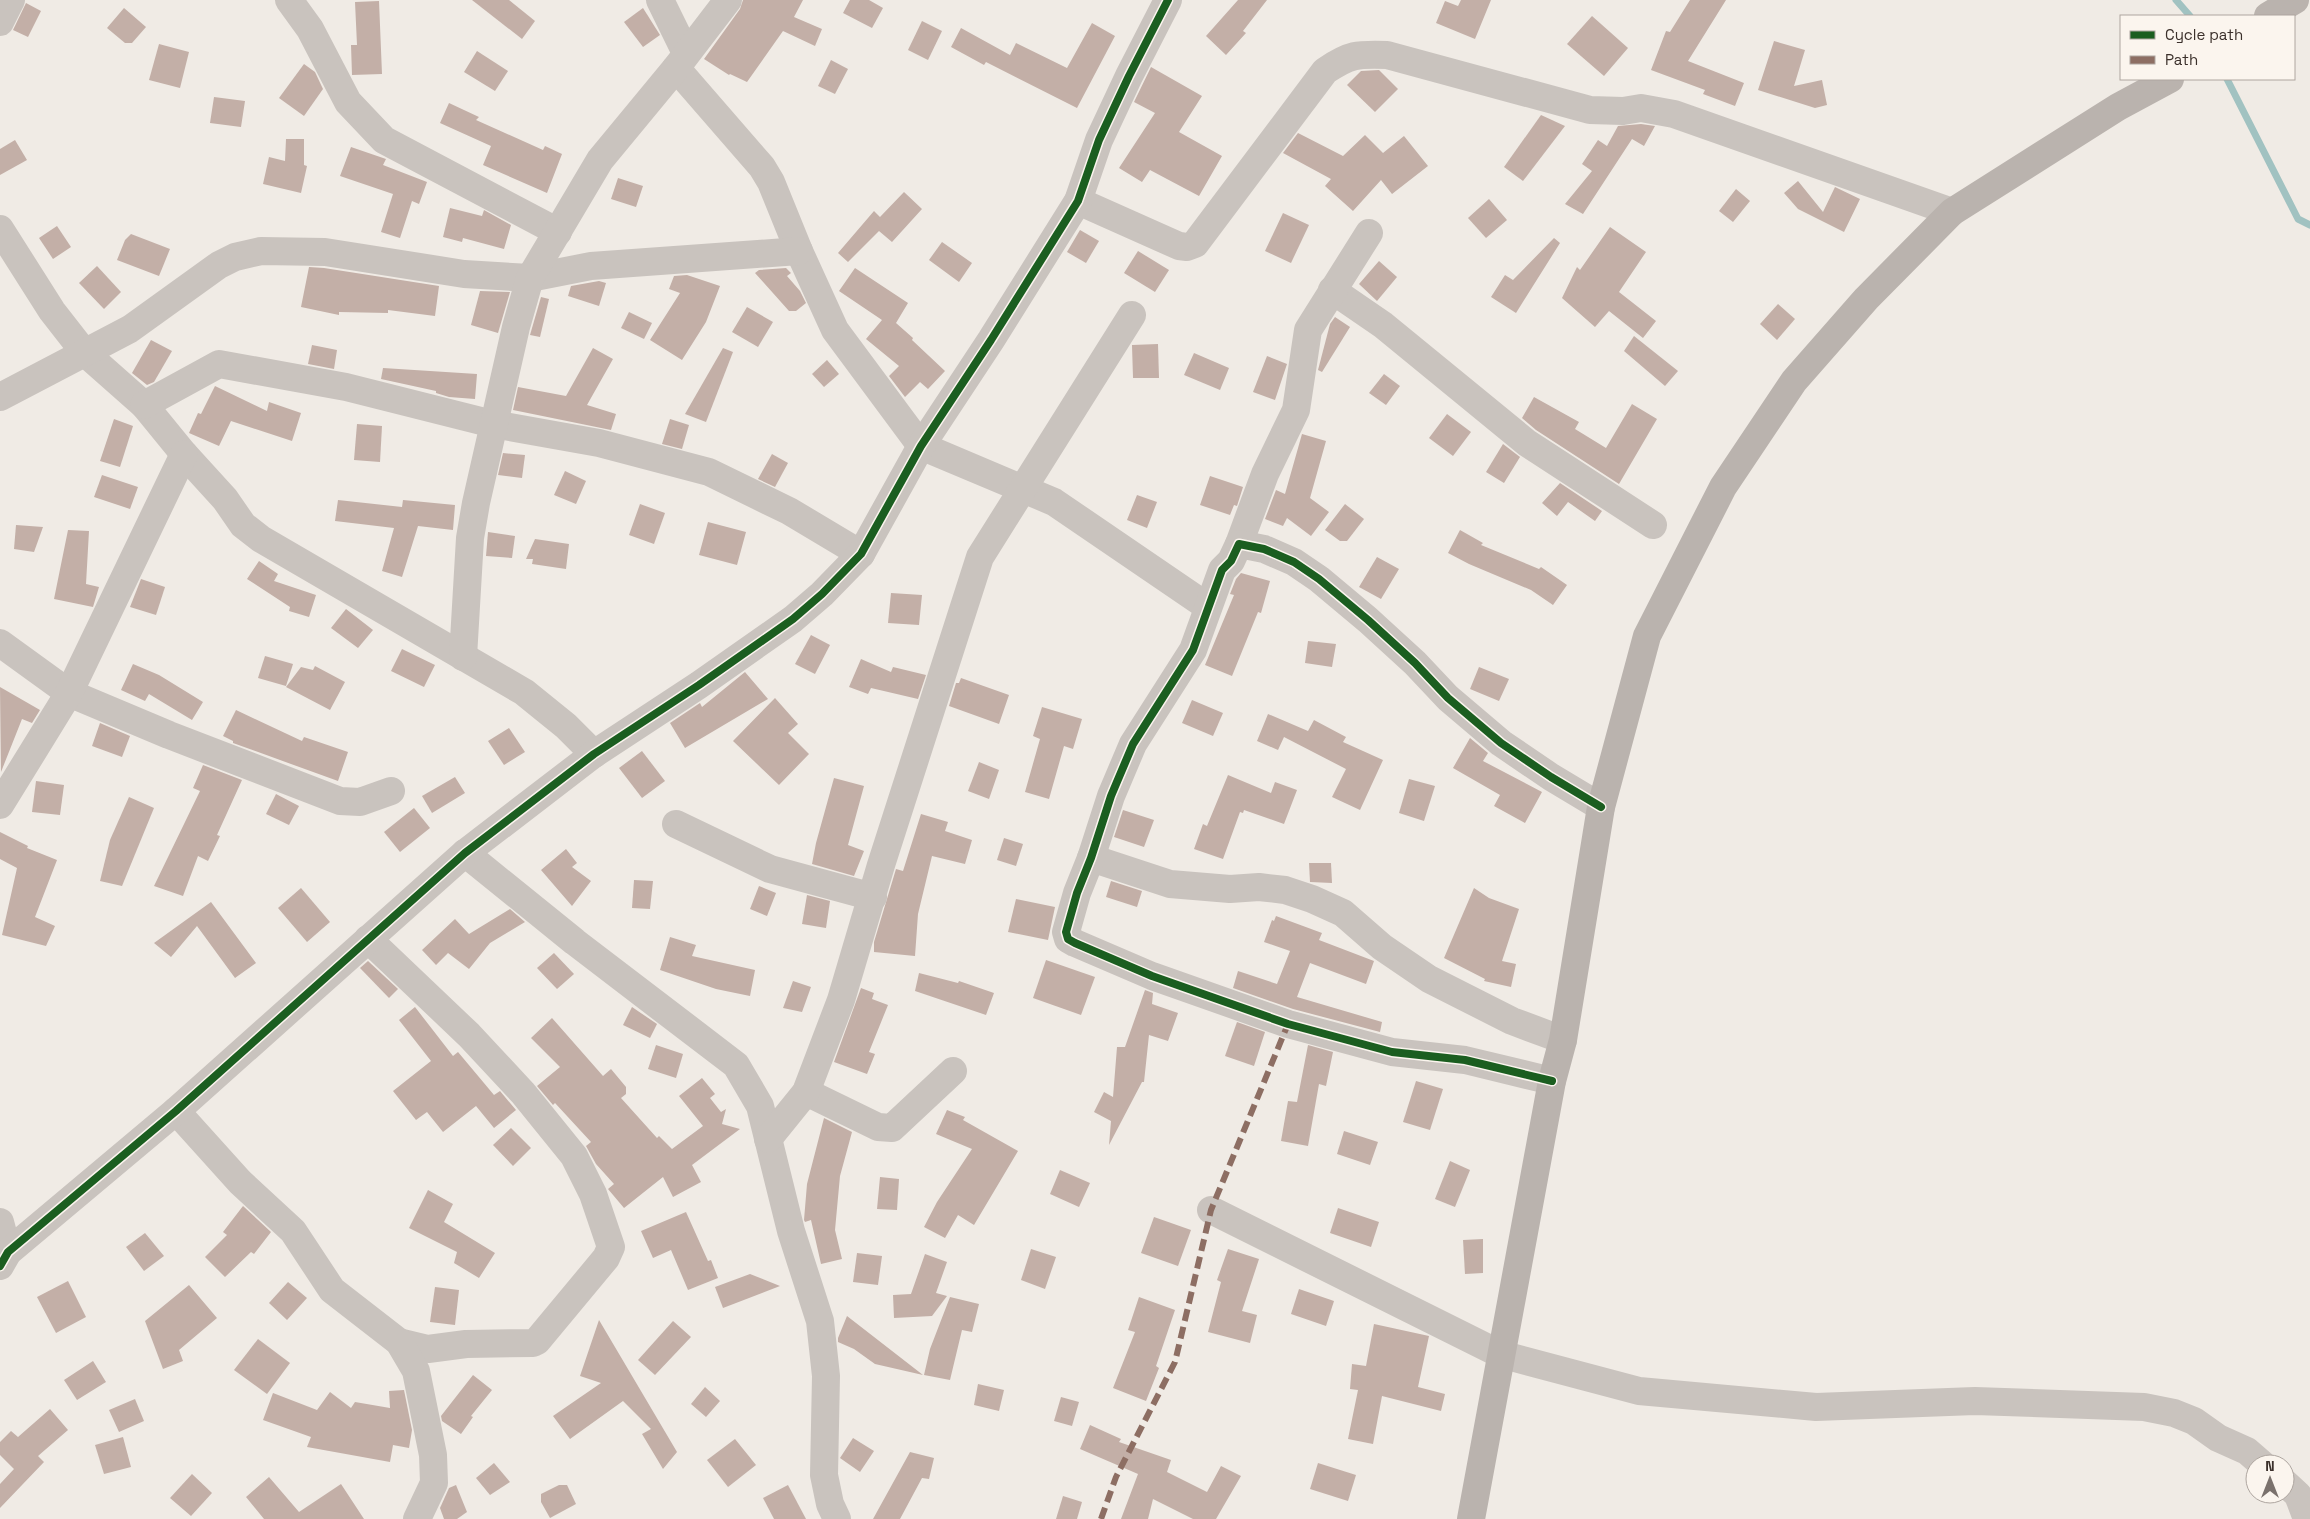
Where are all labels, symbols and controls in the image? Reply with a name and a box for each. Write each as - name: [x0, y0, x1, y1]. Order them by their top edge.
- legend: [2120, 15, 2295, 80]
- text: Cycle path: [2165, 25, 2243, 44]
- text: Path: [2165, 50, 2198, 69]
- north arrow: [2245, 1454, 2295, 1504]
- text: N: [2265, 1457, 2275, 1475]

